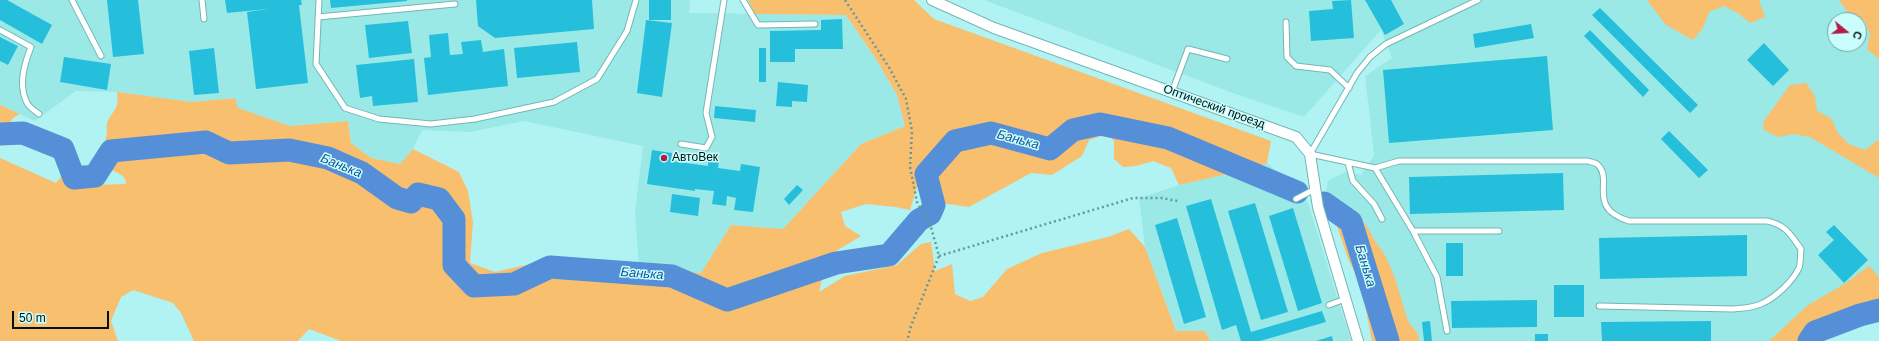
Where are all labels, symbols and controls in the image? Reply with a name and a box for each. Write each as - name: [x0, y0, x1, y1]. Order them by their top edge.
- north arrow: [1827, 12, 1867, 52]
- text: С: [1851, 30, 1864, 41]
- street label: Оптический проезд: [1161, 82, 1267, 132]
- water label: Банька: [995, 127, 1041, 153]
- water label: Банька: [318, 151, 364, 181]
- place label: АвтоВек: [672, 151, 718, 165]
- marker: АвтоВек: [659, 153, 669, 163]
- water label: Банька: [1351, 243, 1379, 289]
- water label: Банька: [620, 265, 664, 283]
- scale bar: [14, 303, 111, 329]
- text: 50 m: [19, 311, 46, 325]

